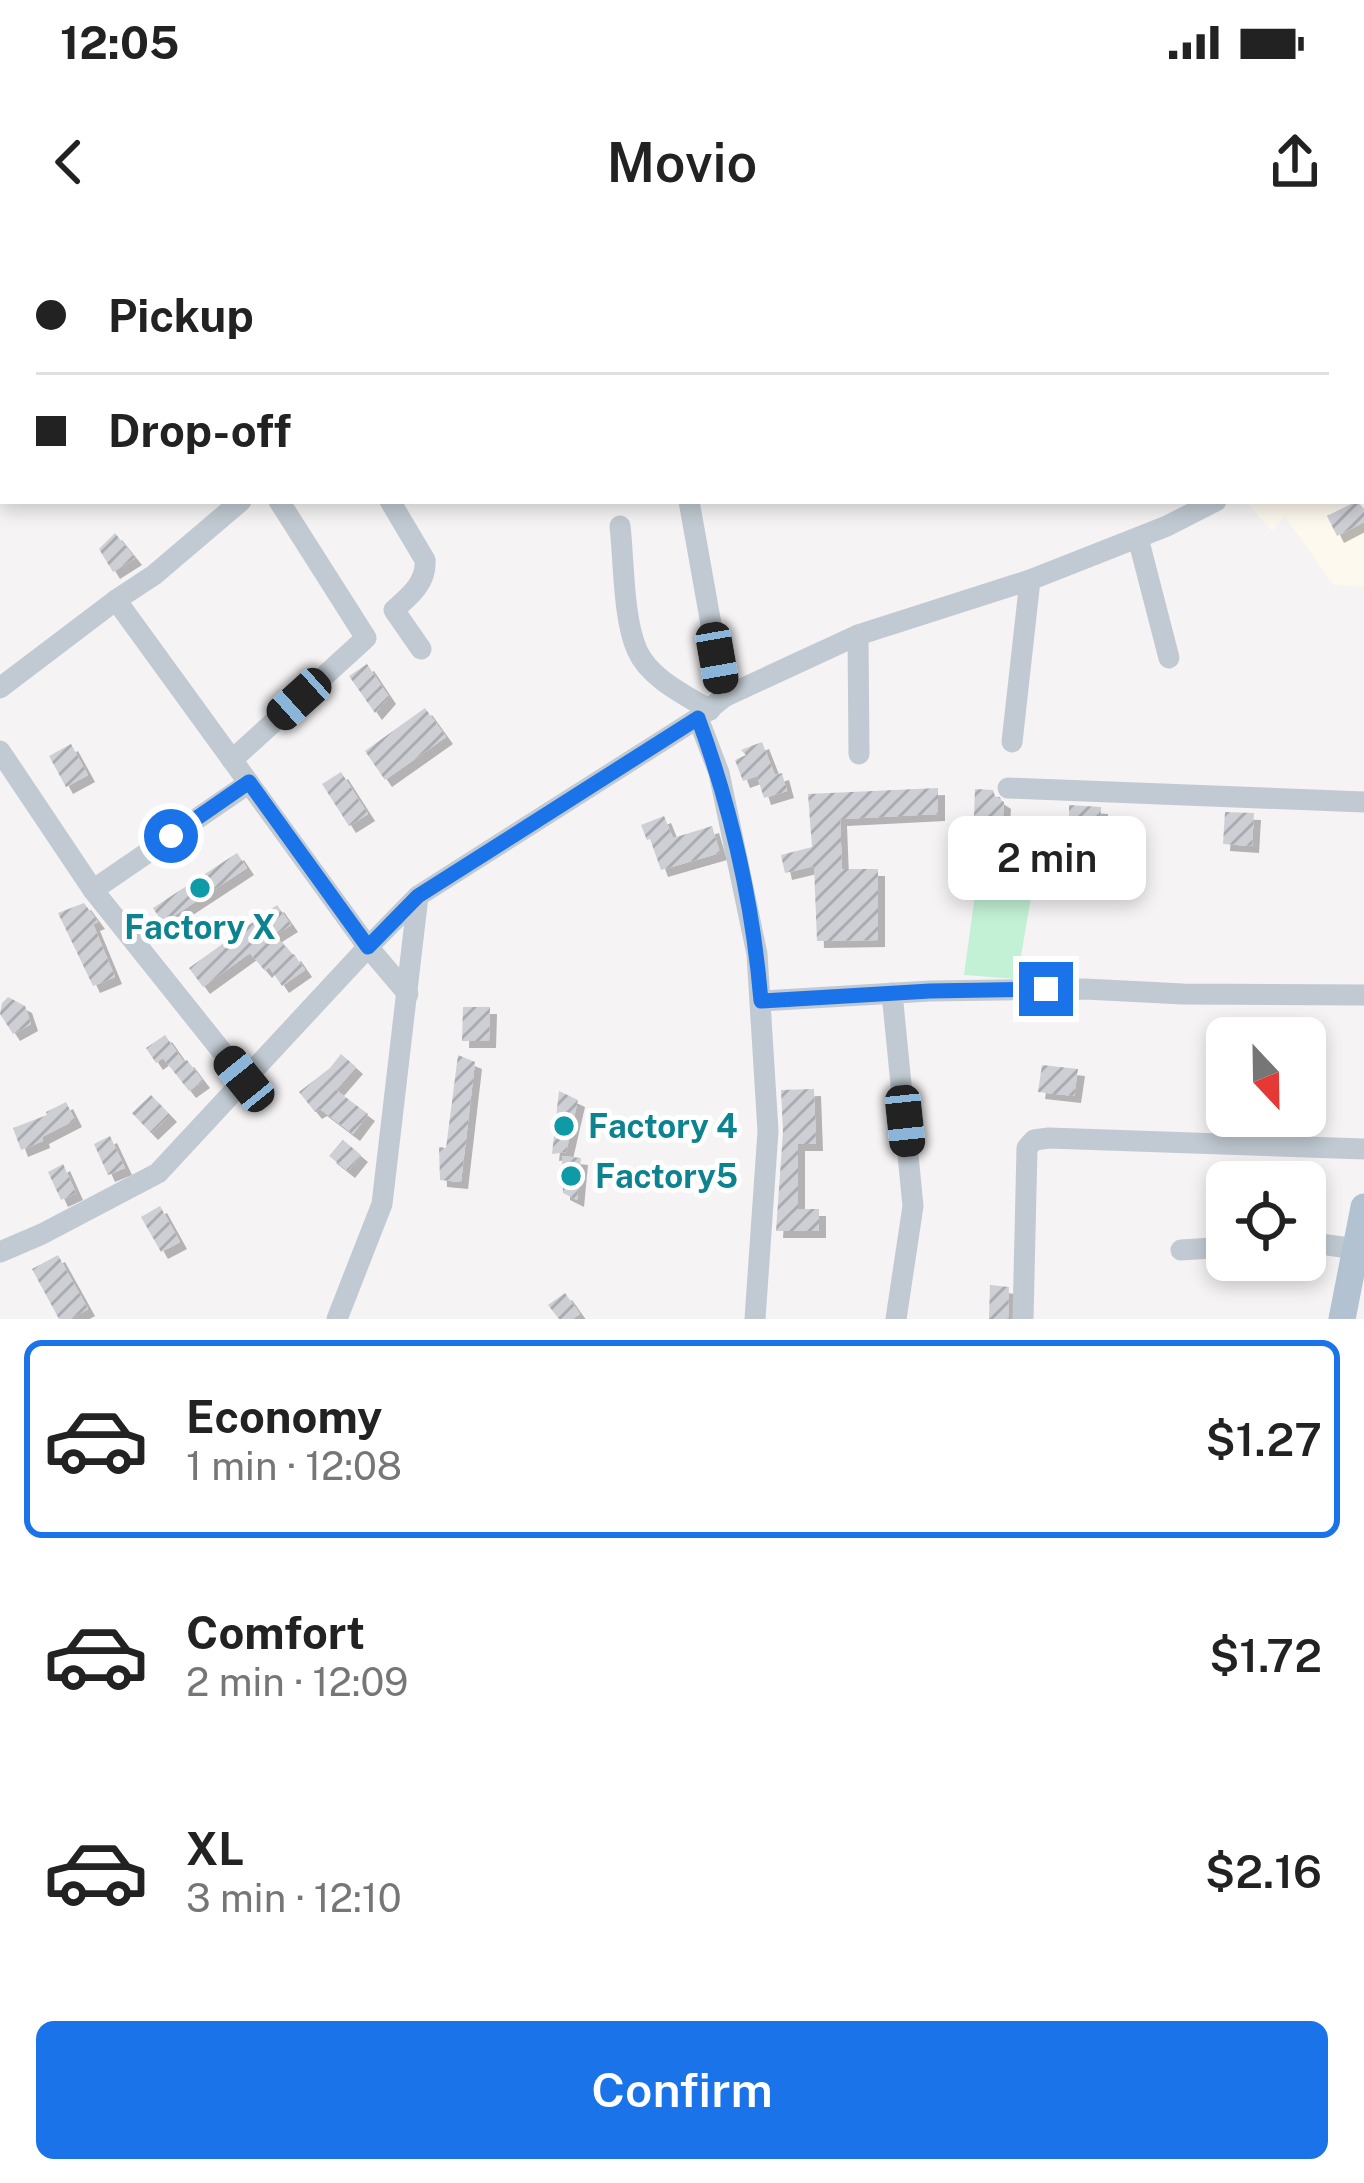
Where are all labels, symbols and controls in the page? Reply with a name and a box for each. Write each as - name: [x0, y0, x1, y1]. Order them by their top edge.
- text: 12:05: [60, 16, 179, 69]
- icon: back: [36, 129, 102, 195]
- icon: share: [1262, 129, 1328, 195]
- text: Movio: [607, 131, 757, 194]
- text: Pickup: [108, 289, 254, 342]
- text: Drop-off: [108, 404, 291, 457]
- car: [693, 619, 741, 697]
- car: [260, 662, 338, 736]
- route start: [144, 809, 198, 863]
- callout: 2 min: [947, 815, 1145, 899]
- text: 2 min: [997, 835, 1097, 881]
- marker: Factory X: [187, 875, 213, 901]
- place label: Factory X: [124, 908, 276, 946]
- route end: [1019, 962, 1073, 1016]
- north arrow: [1206, 1017, 1326, 1137]
- map controls: [1206, 1017, 1326, 1281]
- car: [207, 1040, 281, 1118]
- car: [883, 1083, 927, 1159]
- place label: Factory 4: [588, 1107, 738, 1145]
- marker: Factory 4: [551, 1113, 577, 1139]
- place label: Factory5: [595, 1157, 738, 1195]
- button: locate: [1206, 1161, 1326, 1281]
- marker: Factory5: [558, 1163, 584, 1189]
- icon: car: [42, 1385, 150, 1493]
- text: Economy: [186, 1390, 382, 1443]
- text: $1.27: [1205, 1413, 1322, 1466]
- text: 1 min · 12:08: [186, 1443, 402, 1489]
- icon: car: [42, 1601, 150, 1709]
- text: Comfort: [186, 1606, 365, 1659]
- text: $1.72: [1209, 1629, 1322, 1682]
- text: 2 min · 12:09: [186, 1659, 408, 1705]
- icon: car: [42, 1817, 150, 1925]
- text: XL: [186, 1822, 244, 1875]
- text: $2.16: [1205, 1845, 1322, 1898]
- text: 3 min · 12:10: [186, 1875, 402, 1921]
- button: Confirm: [36, 2021, 1328, 2159]

